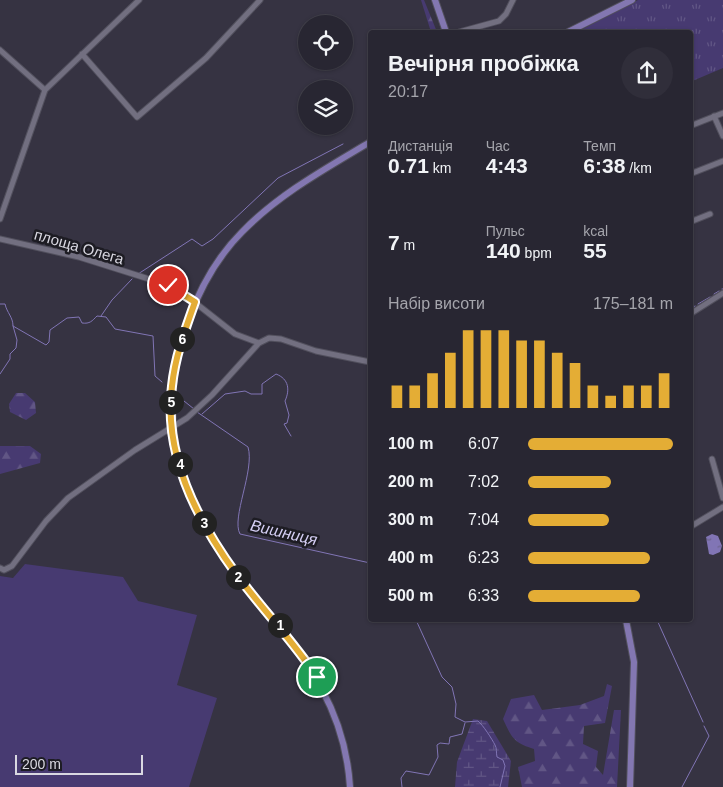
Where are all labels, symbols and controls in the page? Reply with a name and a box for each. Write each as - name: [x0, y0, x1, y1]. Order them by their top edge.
- map controls: [298, 15, 353, 135]
- button: locate: [298, 15, 353, 70]
- button: share: [621, 47, 673, 99]
- text: Вечірня пробіжка: [388, 51, 579, 76]
- button: layers: [298, 80, 353, 135]
- text: 20:17: [388, 83, 428, 100]
- text: Дистанція: [388, 138, 453, 154]
- text: Час: [486, 138, 510, 154]
- text: Темп: [583, 138, 616, 154]
- text: 0.71: [388, 154, 429, 177]
- text: 4:43: [486, 154, 528, 177]
- text: 6:38: [583, 154, 625, 177]
- text: km: [429, 160, 451, 176]
- text: /km: [625, 160, 652, 176]
- text: Пульс: [486, 223, 525, 239]
- text: kcal: [583, 223, 608, 239]
- street label: площа Олега: [32, 226, 126, 268]
- text: 7: [388, 231, 400, 254]
- text: m: [400, 237, 415, 253]
- text: 140: [486, 239, 521, 262]
- text: 55: [583, 239, 607, 262]
- text: bpm: [521, 245, 552, 261]
- pin: [147, 264, 189, 306]
- icon: check: [154, 271, 182, 299]
- text: Набір висоти: [388, 295, 485, 312]
- text: 175–181 m: [593, 295, 673, 312]
- pin: 6: [170, 326, 194, 352]
- text: 6: [179, 331, 186, 347]
- pin: 5: [158, 390, 184, 414]
- text: 5: [168, 394, 175, 410]
- text: 100 m: [388, 435, 433, 452]
- text: 6:07: [468, 435, 499, 452]
- pin: 4: [168, 452, 192, 476]
- text: 4: [177, 456, 184, 472]
- text: 200 m: [388, 473, 433, 490]
- text: 7:02: [468, 473, 499, 490]
- pin: 3: [192, 510, 216, 536]
- text: 300 m: [388, 511, 433, 528]
- text: 7:04: [468, 511, 499, 528]
- text: 3: [201, 515, 208, 531]
- water label: Вишниця: [249, 517, 319, 549]
- text: 400 m: [388, 549, 433, 566]
- text: 6:23: [468, 549, 499, 566]
- pin: 2: [226, 564, 250, 590]
- text: 2: [235, 569, 242, 585]
- text: 500 m: [388, 587, 433, 604]
- text: 6:33: [468, 587, 499, 604]
- pin: 1: [268, 612, 292, 638]
- text: 1: [277, 617, 284, 633]
- pin: [296, 656, 338, 698]
- icon: arrive: [303, 663, 331, 691]
- scale bar: [15, 752, 142, 775]
- text: 200 m: [22, 756, 61, 772]

